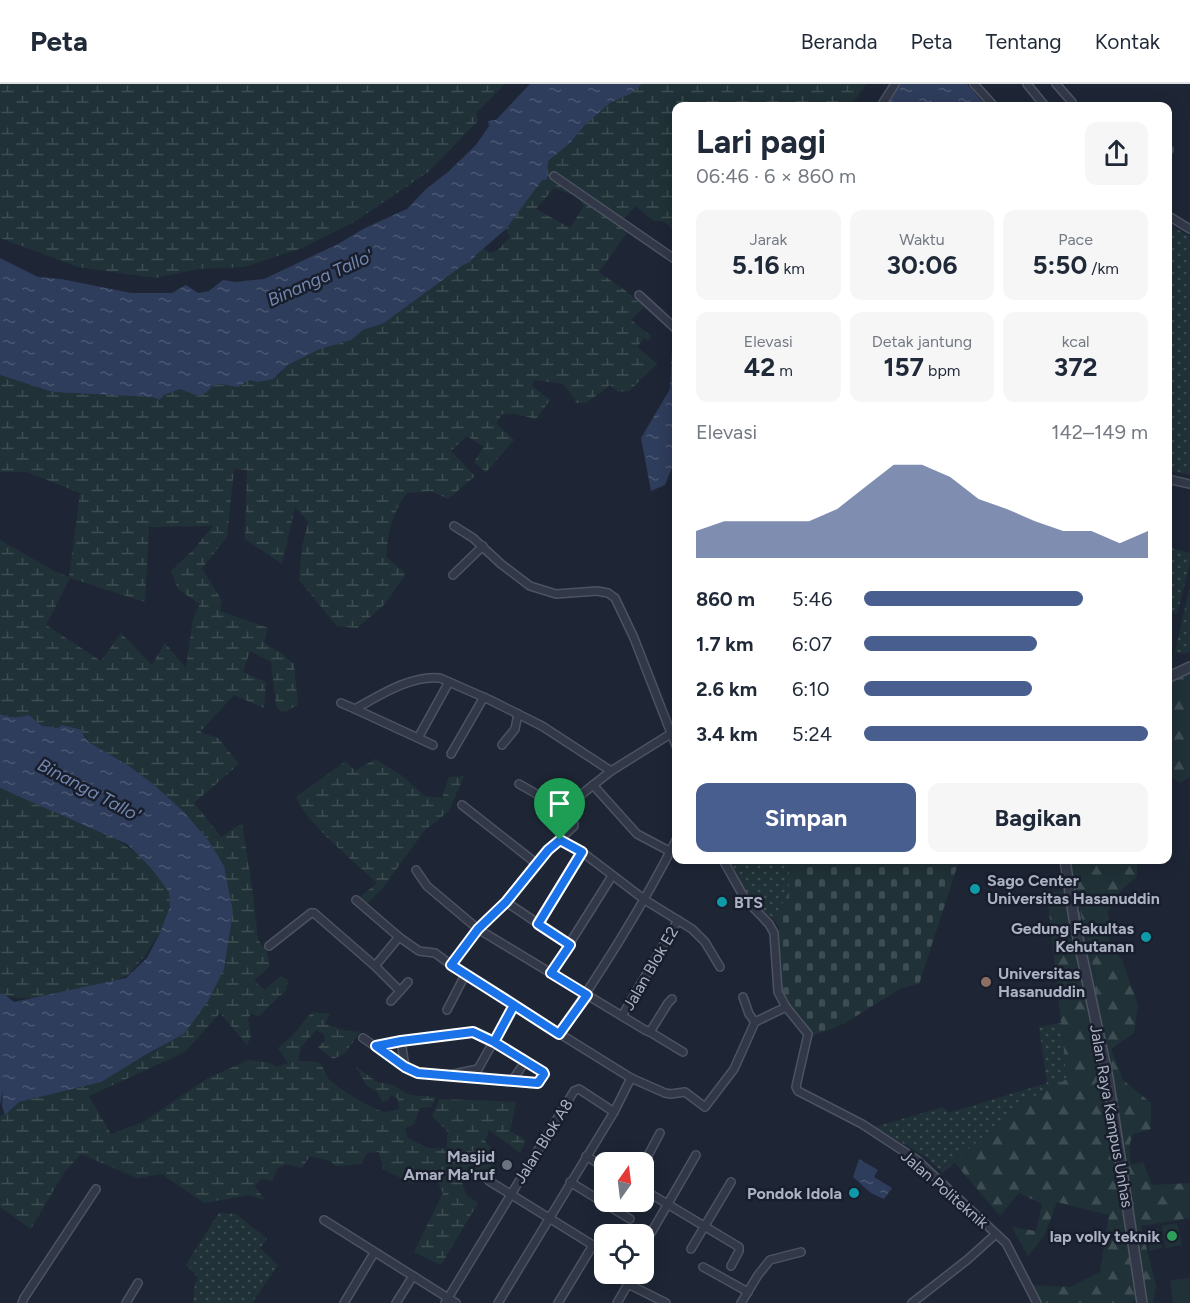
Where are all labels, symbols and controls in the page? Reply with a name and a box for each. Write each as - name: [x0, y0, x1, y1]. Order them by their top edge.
- text: Peta: [30, 24, 88, 58]
- text: Beranda: [801, 29, 878, 54]
- text: Peta: [911, 29, 953, 54]
- text: Tentang: [986, 29, 1062, 54]
- text: Kontak: [1095, 29, 1160, 54]
- text: Lari pagi: [696, 122, 826, 161]
- button: share: [1085, 122, 1148, 185]
- text: 06:46 · 6 × 860 m: [696, 164, 856, 188]
- text: Jarak: [749, 230, 787, 249]
- text: Waktu: [899, 230, 945, 249]
- text: Pace: [1058, 230, 1093, 249]
- water label: Binanga Tallo': [264, 245, 376, 311]
- text: 5.16: [732, 249, 779, 281]
- text: 30:06: [886, 249, 958, 281]
- text: 5:50: [1032, 249, 1087, 281]
- text: km: [779, 259, 805, 278]
- text: /km: [1087, 259, 1119, 278]
- text: Elevasi: [744, 332, 793, 351]
- text: Detak jantung: [872, 332, 972, 351]
- text: kcal: [1062, 332, 1090, 351]
- text: 42: [744, 351, 775, 383]
- text: 157: [884, 351, 924, 383]
- text: 372: [1054, 351, 1098, 383]
- text: m: [775, 361, 793, 380]
- text: bpm: [924, 361, 960, 380]
- text: Elevasi: [696, 420, 757, 444]
- text: 142–149 m: [1051, 420, 1148, 444]
- text: 860 m: [696, 587, 755, 611]
- text: 5:46: [792, 587, 832, 611]
- text: 1.7 km: [696, 632, 753, 656]
- text: 6:07: [792, 632, 832, 656]
- text: 2.6 km: [696, 677, 757, 701]
- text: 6:10: [792, 677, 829, 701]
- text: 3.4 km: [696, 722, 758, 746]
- text: 5:24: [792, 722, 832, 746]
- water label: Binanga Tallo': [34, 754, 144, 826]
- pin: [534, 778, 585, 840]
- button: Simpan: [696, 783, 916, 852]
- button: Bagikan: [928, 783, 1148, 852]
- icon: arrive: [543, 787, 576, 820]
- place label: Sago Center Universitas Hasanuddin: [987, 871, 1160, 908]
- marker: Sago Center Universitas Hasanuddin: [968, 882, 982, 896]
- place label: BTS: [734, 893, 763, 912]
- marker: BTS: [715, 895, 729, 909]
- place label: Gedung Fakultas Kehutanan: [1011, 919, 1135, 956]
- street label: Jalan Blok E2: [619, 923, 682, 1014]
- marker: Gedung Fakultas Kehutanan: [1139, 930, 1153, 944]
- place label: Universitas Hasanuddin: [998, 964, 1085, 1001]
- marker: Universitas Hasanuddin: [979, 975, 993, 989]
- street label: Jalan Raya Kampus Unhas: [1086, 1023, 1137, 1209]
- street label: Jalan Blok A8: [510, 1096, 577, 1187]
- street label: Jalan Politeknik: [897, 1146, 992, 1233]
- place label: Masjid Amar Ma'ruf: [404, 1147, 496, 1184]
- north arrow: [594, 1152, 654, 1212]
- map controls: [594, 1152, 654, 1284]
- marker: Masjid Amar Ma'ruf: [500, 1158, 514, 1172]
- place label: Pondok Idola: [747, 1184, 842, 1203]
- marker: Pondok Idola: [847, 1186, 861, 1200]
- button: locate: [594, 1224, 654, 1284]
- place label: lap volly teknik: [1050, 1227, 1160, 1246]
- marker: lap volly teknik: [1165, 1229, 1179, 1243]

